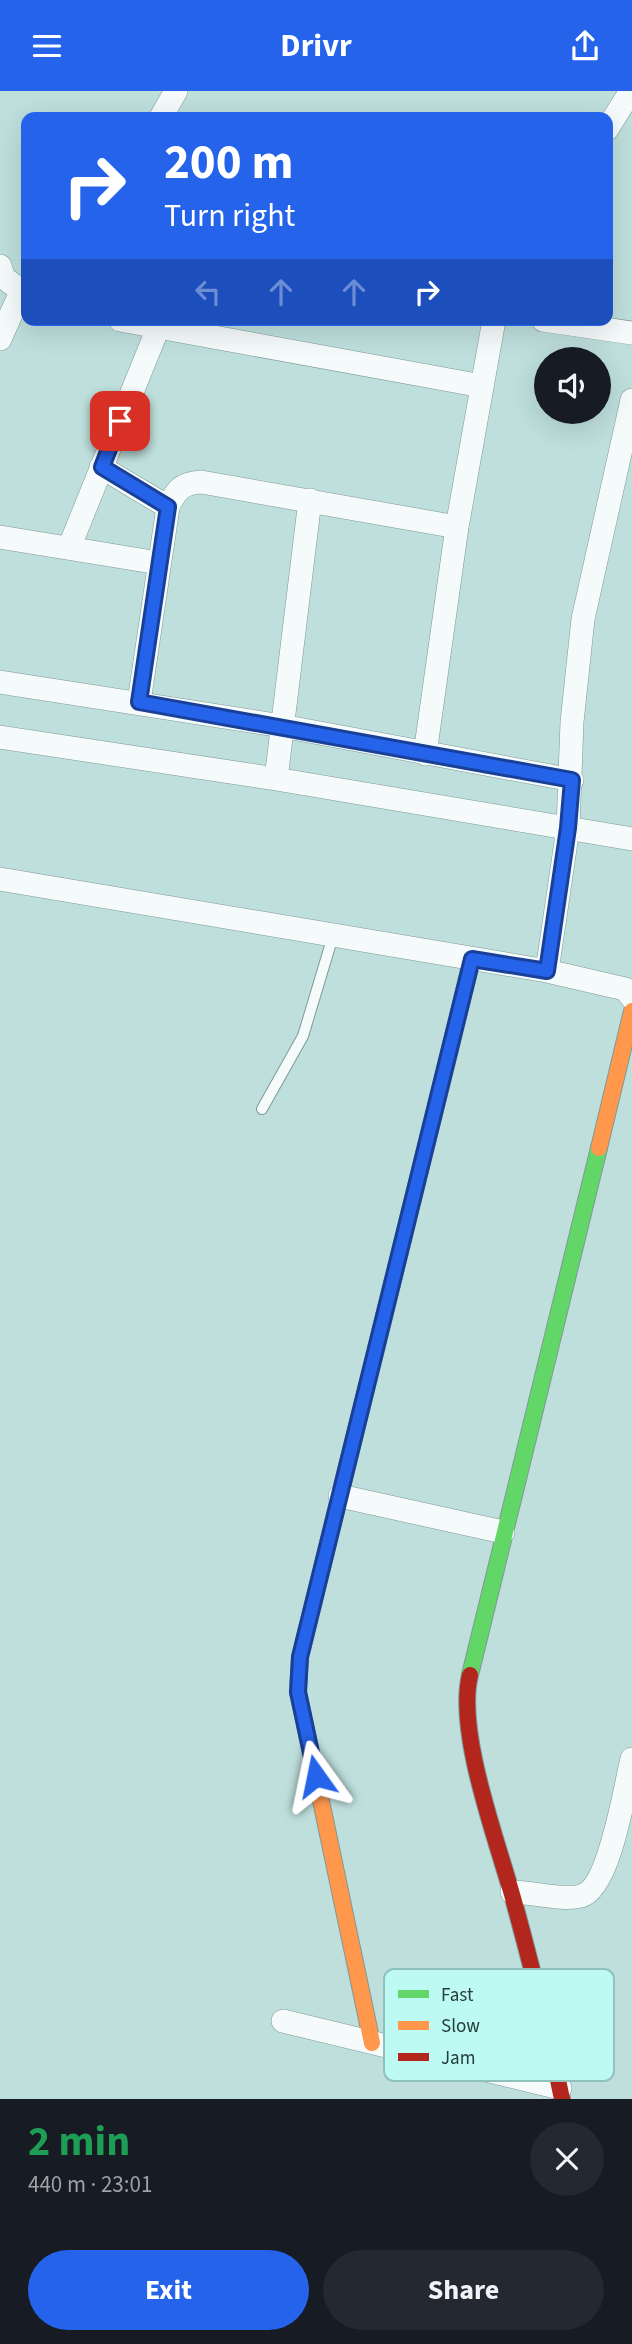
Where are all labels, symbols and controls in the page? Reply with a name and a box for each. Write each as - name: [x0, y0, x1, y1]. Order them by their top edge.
- text: Drivr: [280, 23, 352, 69]
- icon: menu: [28, 27, 66, 65]
- icon: share: [566, 27, 604, 65]
- text: 200 m: [164, 128, 293, 198]
- icon: right: [49, 140, 140, 231]
- text: Turn right: [164, 193, 295, 239]
- icon: left: [189, 273, 227, 311]
- icon: ahead: [262, 273, 300, 311]
- icon: ahead: [335, 273, 373, 311]
- icon: right: [408, 273, 446, 311]
- map controls: [534, 347, 611, 424]
- button: sound: [534, 347, 611, 424]
- pin: [90, 391, 150, 451]
- icon: arrive: [101, 402, 139, 440]
- position arrow: [279, 1739, 353, 1813]
- legend: [384, 1969, 614, 2081]
- text: Fast: [441, 1982, 474, 2009]
- text: Slow: [441, 2013, 480, 2040]
- text: Jam: [441, 2045, 475, 2072]
- text: 2 min: [28, 2112, 130, 2172]
- button: close: [530, 2122, 604, 2196]
- text: 440 m · 23:01: [28, 2168, 152, 2201]
- button: Exit: [28, 2250, 309, 2330]
- button: Share: [323, 2250, 604, 2330]

